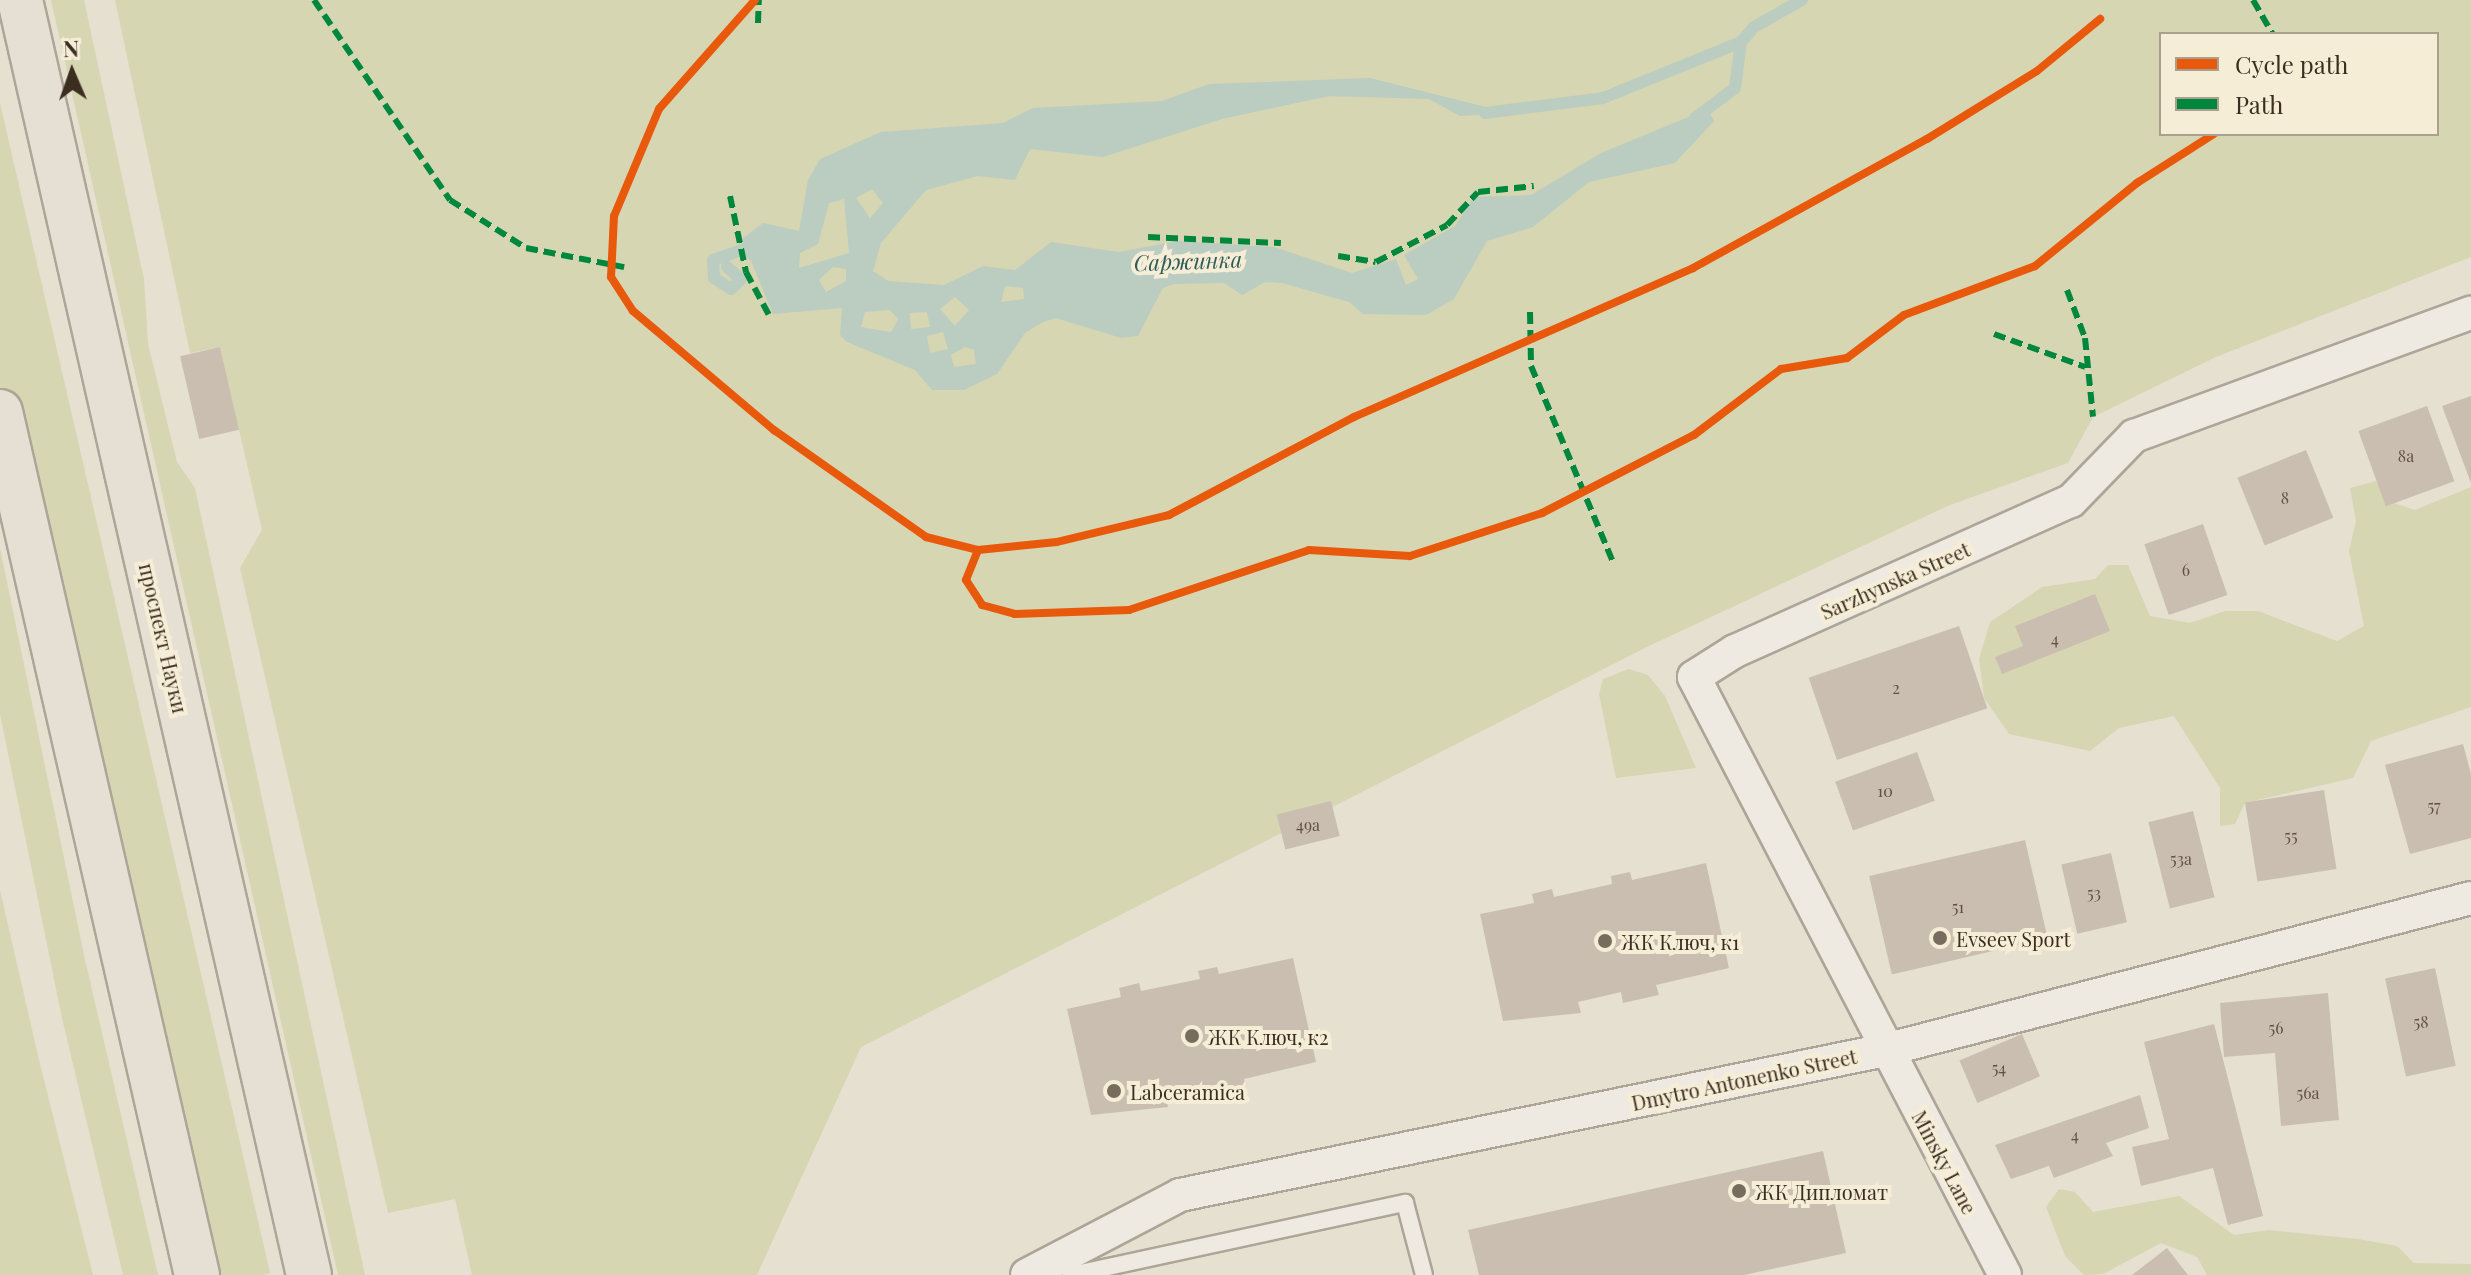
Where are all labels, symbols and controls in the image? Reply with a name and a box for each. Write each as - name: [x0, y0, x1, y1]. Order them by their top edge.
- north arrow: [32, 32, 112, 112]
- legend: [2159, 32, 2439, 136]
- text: N: [63, 33, 80, 63]
- text: Cycle path: [2235, 48, 2348, 80]
- text: Path: [2235, 88, 2283, 120]
- water label: Саржинка: [1133, 246, 1243, 276]
- house number: 8а: [2398, 446, 2414, 466]
- house number: 8: [2281, 488, 2289, 508]
- street label: Sarzhynska Street: [1817, 536, 1973, 624]
- house number: 6: [2182, 560, 2190, 580]
- street label: проспект Науки: [135, 561, 193, 715]
- house number: 4: [2051, 629, 2059, 649]
- house number: 2: [1892, 678, 1900, 698]
- house number: 10: [1877, 781, 1893, 801]
- house number: 57: [2427, 796, 2441, 816]
- house number: 49а: [1296, 815, 1320, 835]
- house number: 55: [2284, 826, 2298, 846]
- house number: 53а: [2170, 849, 2192, 869]
- house number: 53: [2087, 883, 2101, 903]
- house number: 51: [1952, 897, 1964, 917]
- place label: Evseev Sport: [1956, 926, 2071, 950]
- place label: ЖК Ключ, к1: [1621, 929, 1739, 953]
- marker: Evseev Sport: [1931, 929, 1949, 947]
- marker: ЖК Ключ, к1: [1596, 932, 1614, 950]
- house number: 58: [2414, 1012, 2428, 1032]
- house number: 56: [2269, 1018, 2283, 1038]
- place label: ЖК Ключ, к2: [1208, 1024, 1328, 1048]
- marker: ЖК Ключ, к2: [1183, 1027, 1201, 1045]
- street label: Dmytro Antonenko Street: [1629, 1043, 1859, 1115]
- house number: 54: [1992, 1058, 2006, 1078]
- place label: Labceramica: [1130, 1079, 1245, 1103]
- marker: Labceramica: [1105, 1082, 1123, 1100]
- house number: 56а: [2297, 1083, 2319, 1103]
- street label: Minsky Lane: [1908, 1106, 1982, 1218]
- house number: 4: [2071, 1125, 2079, 1145]
- place label: ЖК Дипломат: [1755, 1179, 1888, 1203]
- marker: ЖК Дипломат: [1730, 1182, 1748, 1200]

